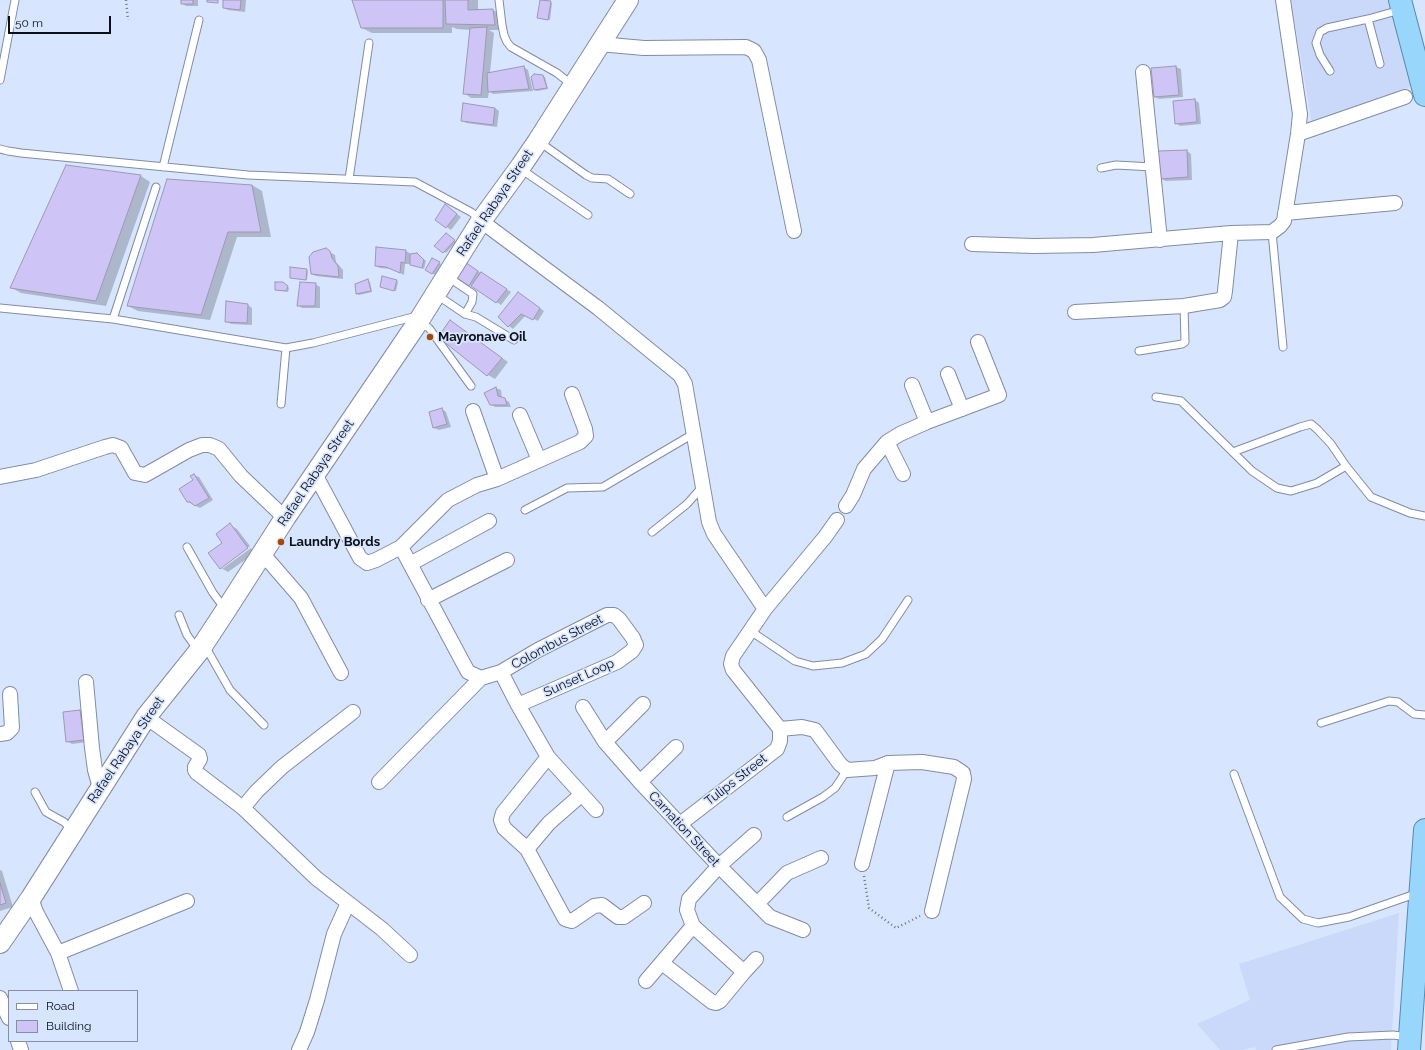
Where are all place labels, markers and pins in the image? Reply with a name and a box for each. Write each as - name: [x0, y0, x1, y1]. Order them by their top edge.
- place label: Mayronave Oil: [438, 329, 526, 345]
- marker: Mayronave Oil: [425, 332, 435, 342]
- place label: Laundry Bords: [289, 534, 380, 550]
- marker: Laundry Bords: [276, 537, 286, 547]

